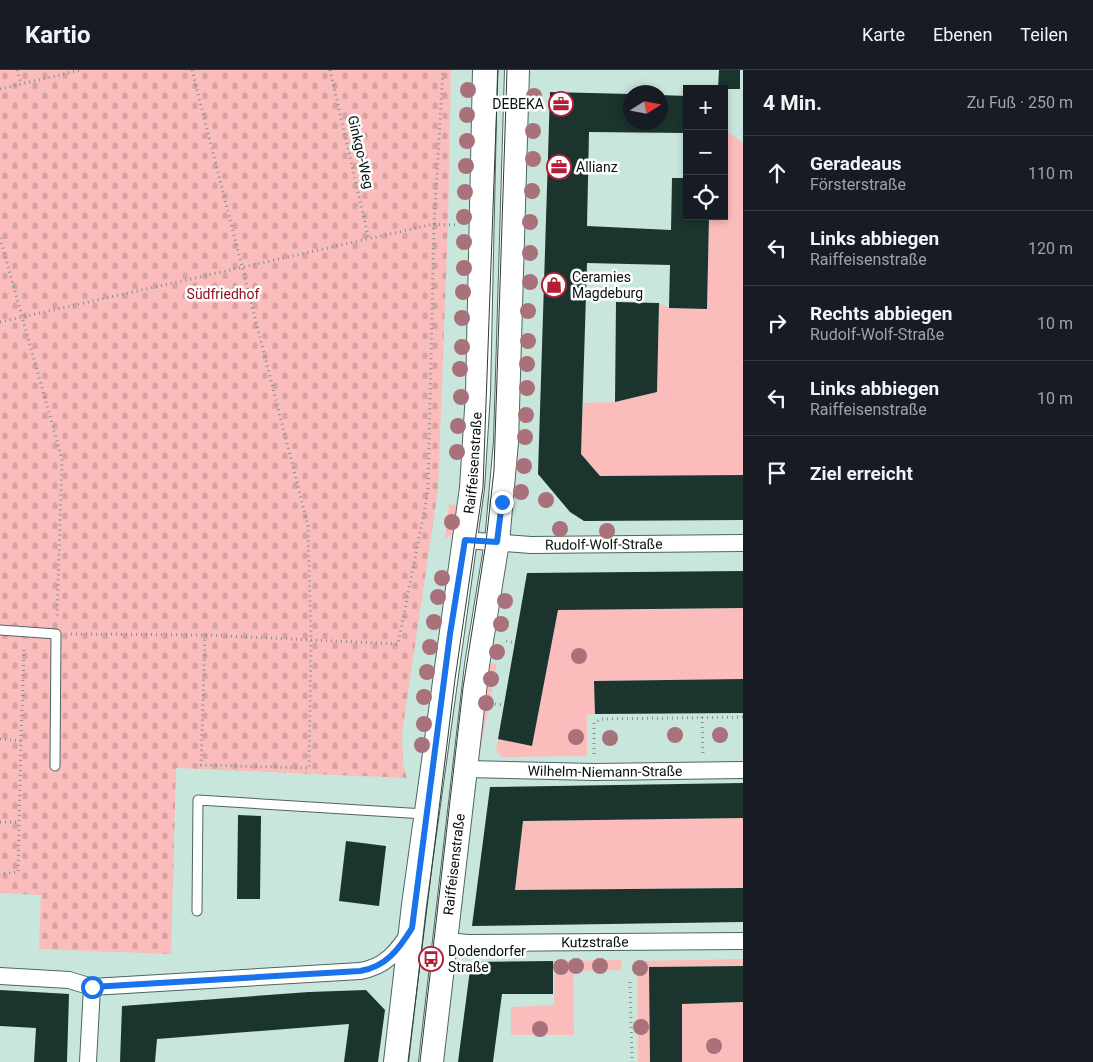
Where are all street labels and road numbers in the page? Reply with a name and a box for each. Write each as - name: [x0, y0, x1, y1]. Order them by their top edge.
- street label: Ginkgo-Weg: [345, 114, 377, 190]
- street label: Raiffeisenstraße: [460, 412, 485, 515]
- street label: Rudolf-Wolf-Straße: [545, 536, 663, 553]
- street label: Wilhelm-Niemann-Straße: [527, 762, 682, 780]
- street label: Raiffeisenstraße: [440, 813, 468, 916]
- street label: Kutzstraße: [561, 934, 629, 950]

